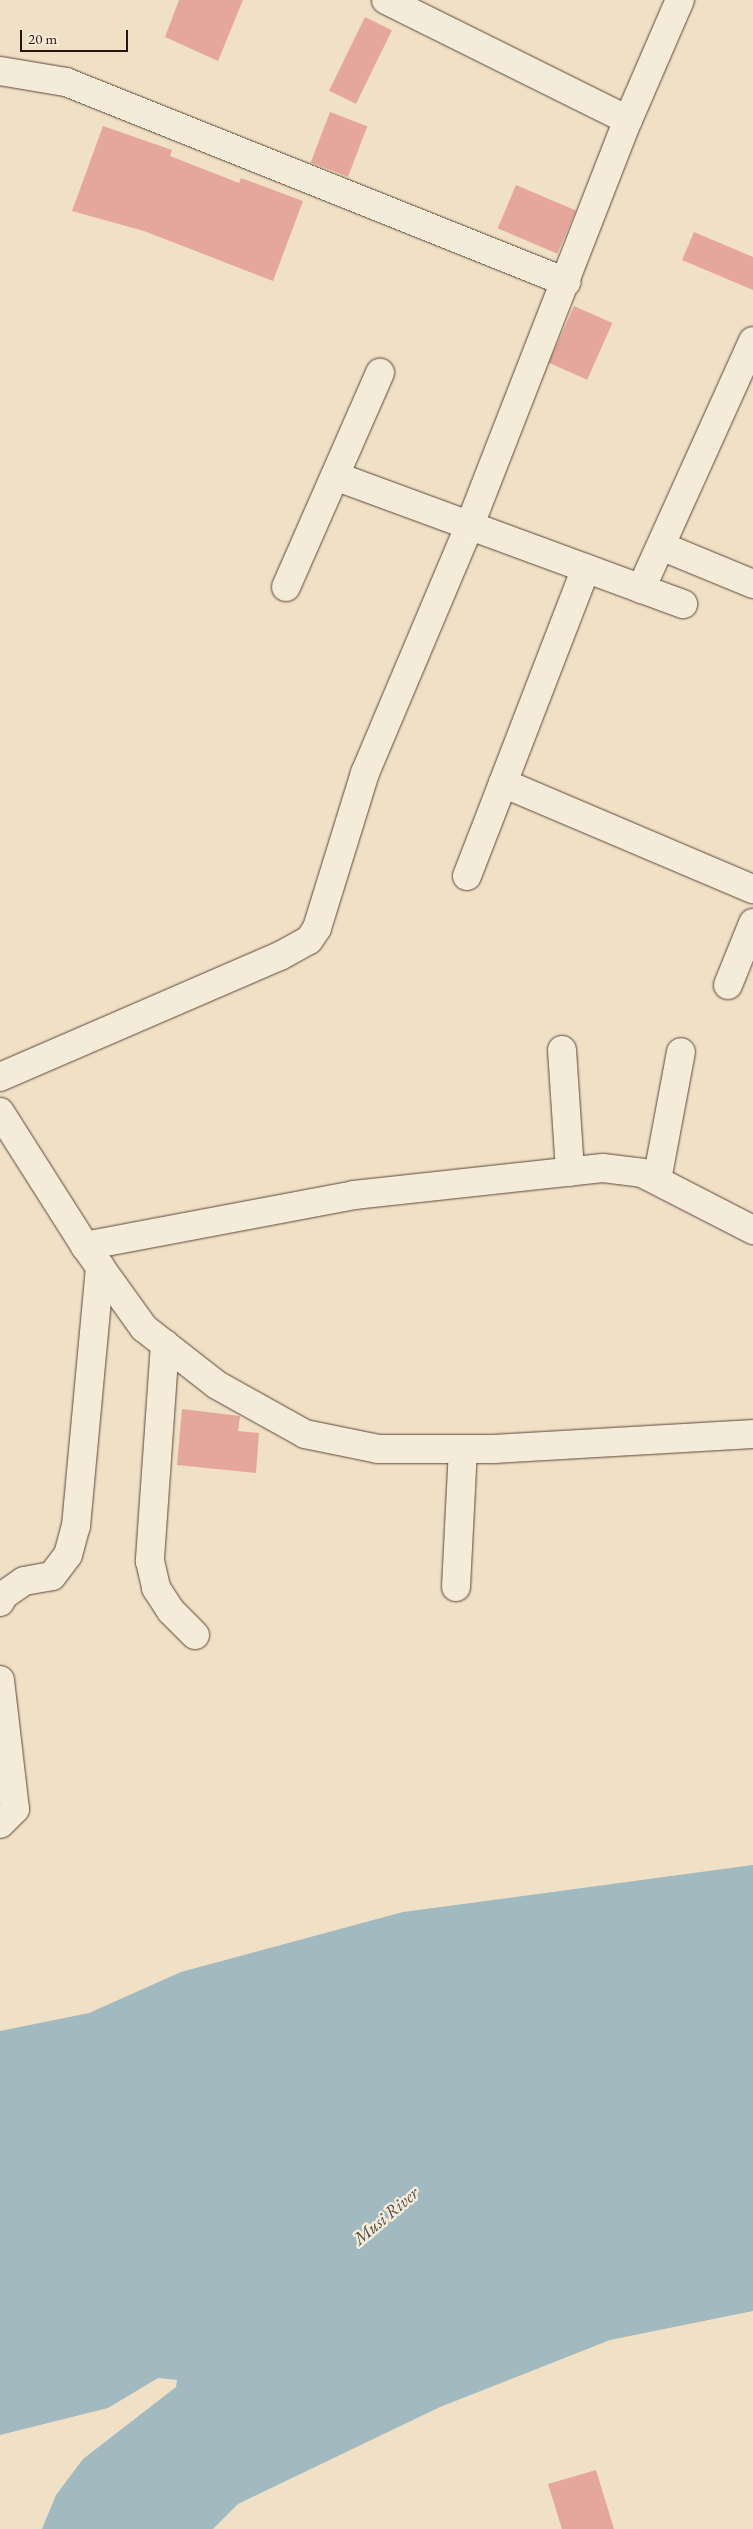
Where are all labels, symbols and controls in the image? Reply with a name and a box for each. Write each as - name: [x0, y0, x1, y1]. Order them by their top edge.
- scale bar: [22, 20, 130, 52]
- text: 20 m: [28, 29, 57, 48]
- water label: Musi River: [349, 2182, 423, 2250]

